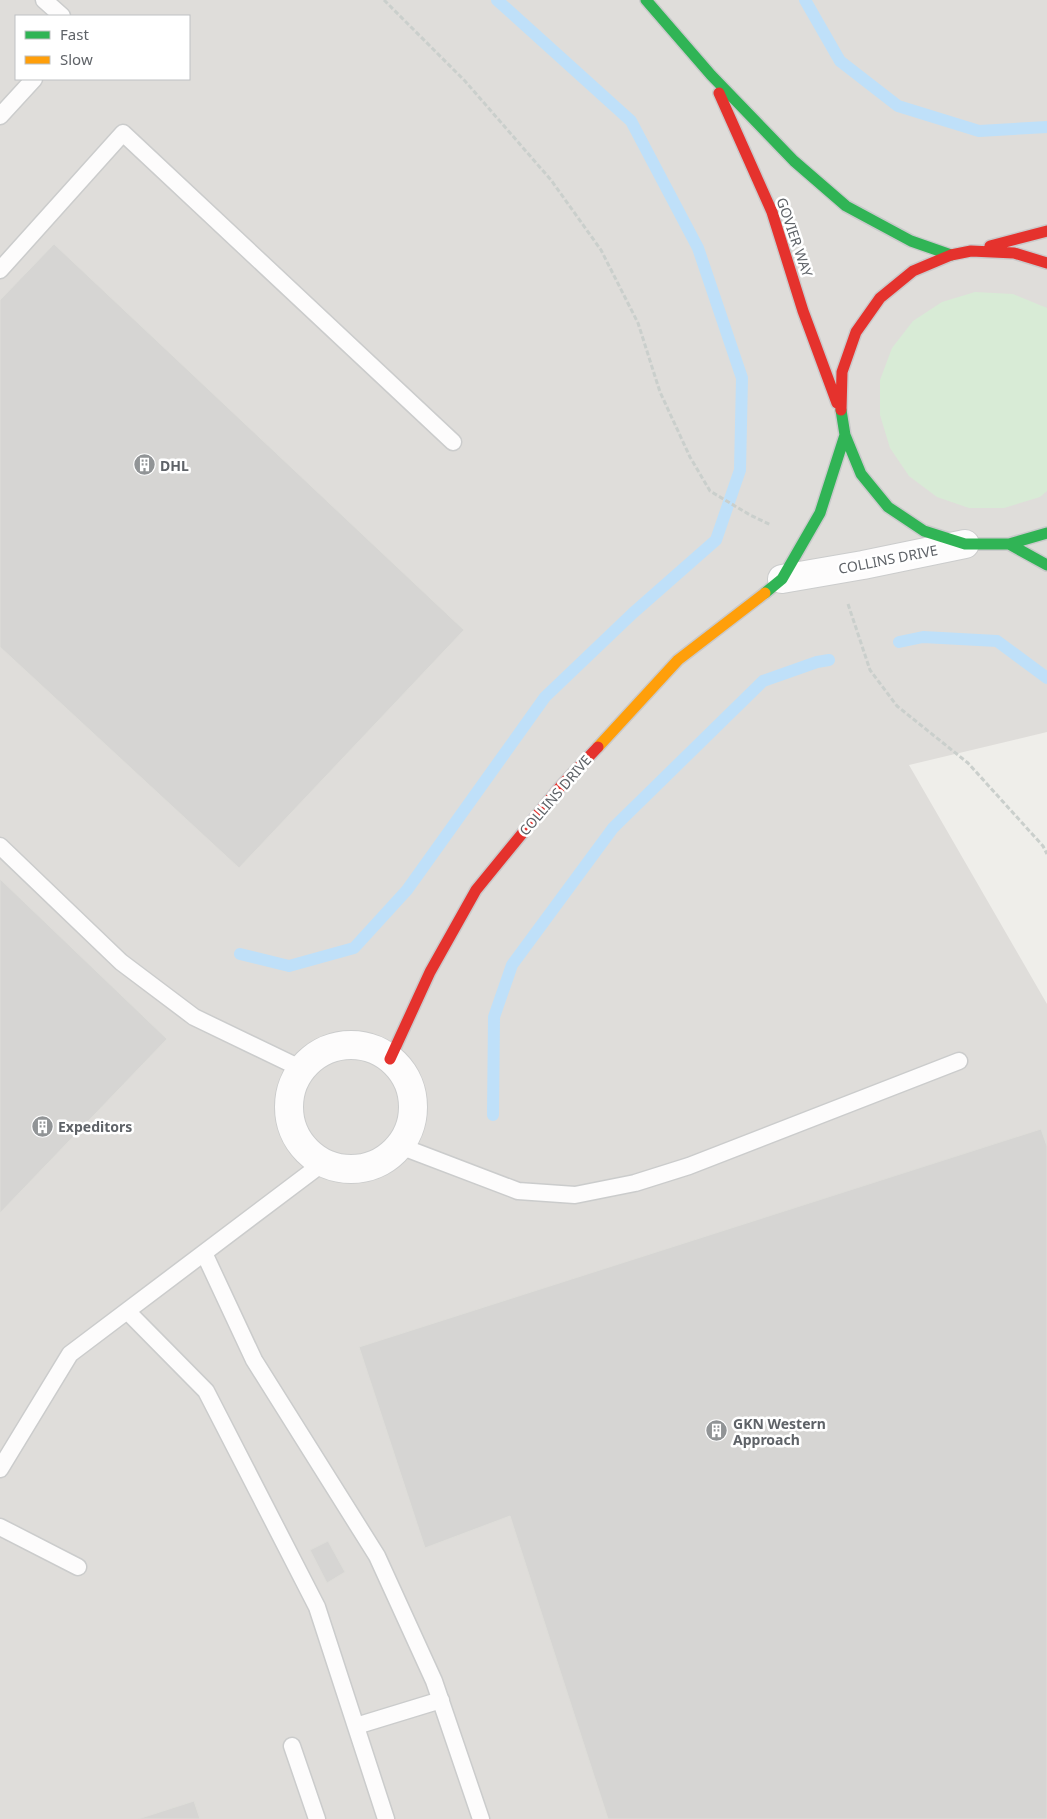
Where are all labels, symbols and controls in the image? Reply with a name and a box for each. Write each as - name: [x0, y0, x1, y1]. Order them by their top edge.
- legend: [15, 15, 190, 80]
- text: Fast: [60, 24, 89, 44]
- text: Slow: [60, 49, 93, 69]
- street label: GOVIER WAY: [773, 195, 817, 279]
- building icon: DHL: [132, 453, 156, 477]
- place label: DHL: [160, 456, 189, 475]
- street label: COLLINS DRIVE: [837, 540, 939, 578]
- street label: COLLINS DRIVE: [515, 751, 595, 839]
- building icon: Expeditors: [30, 1114, 54, 1138]
- place label: Expeditors: [58, 1117, 132, 1136]
- place label: GKN Western Approach: [733, 1414, 826, 1449]
- building icon: GKN Western Approach: [705, 1419, 729, 1443]

